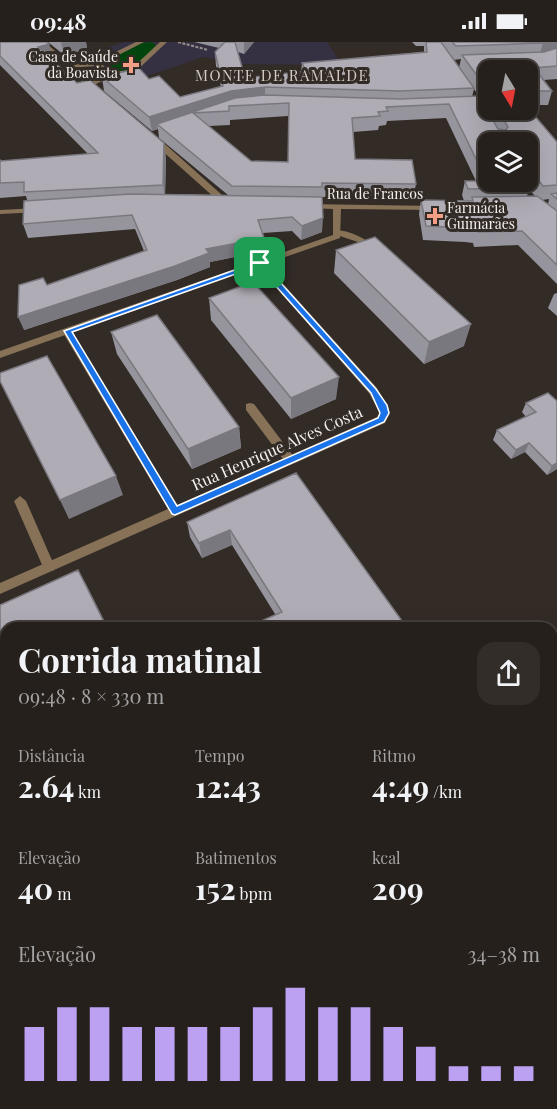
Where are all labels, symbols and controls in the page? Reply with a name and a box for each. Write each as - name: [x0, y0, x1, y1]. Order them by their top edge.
- text: 09:48: [30, 6, 87, 36]
- place label: Casa de Saúde da Boavista: [28, 47, 118, 82]
- marker: Casa de Saúde da Boavista: [122, 56, 140, 74]
- north arrow: [478, 60, 538, 120]
- map controls: [478, 60, 538, 192]
- district label: MONTE DE RAMALDE: [195, 65, 369, 85]
- button: layers: [478, 132, 538, 192]
- street label: Rua de Francos: [327, 184, 423, 203]
- place label: Farmácia Guimarães: [447, 198, 515, 233]
- marker: Farmácia Guimarães: [428, 209, 442, 223]
- pin: [234, 237, 285, 288]
- icon: arrive: [243, 246, 276, 279]
- street label: Rua Henrique Alves Costa: [188, 400, 365, 495]
- text: Corrida matinal: [18, 637, 262, 681]
- button: share: [477, 642, 540, 705]
- text: 09:48 · 8 × 330 m: [18, 682, 164, 709]
- text: Distância: [18, 745, 85, 766]
- text: Tempo: [195, 745, 245, 766]
- text: Ritmo: [372, 745, 416, 766]
- text: 2.64: [18, 766, 74, 806]
- text: 12:43: [195, 766, 261, 806]
- text: 4:49: [372, 766, 429, 806]
- text: km: [74, 781, 101, 802]
- text: /km: [429, 781, 462, 802]
- text: Elevação: [18, 847, 80, 868]
- text: Batimentos: [195, 847, 277, 868]
- text: kcal: [372, 847, 401, 868]
- text: 40: [18, 868, 53, 908]
- text: 152: [195, 868, 236, 908]
- text: 209: [372, 868, 424, 908]
- text: m: [53, 883, 71, 904]
- text: bpm: [236, 883, 272, 904]
- text: Elevação: [18, 940, 96, 967]
- text: 34–38 m: [468, 940, 540, 967]

